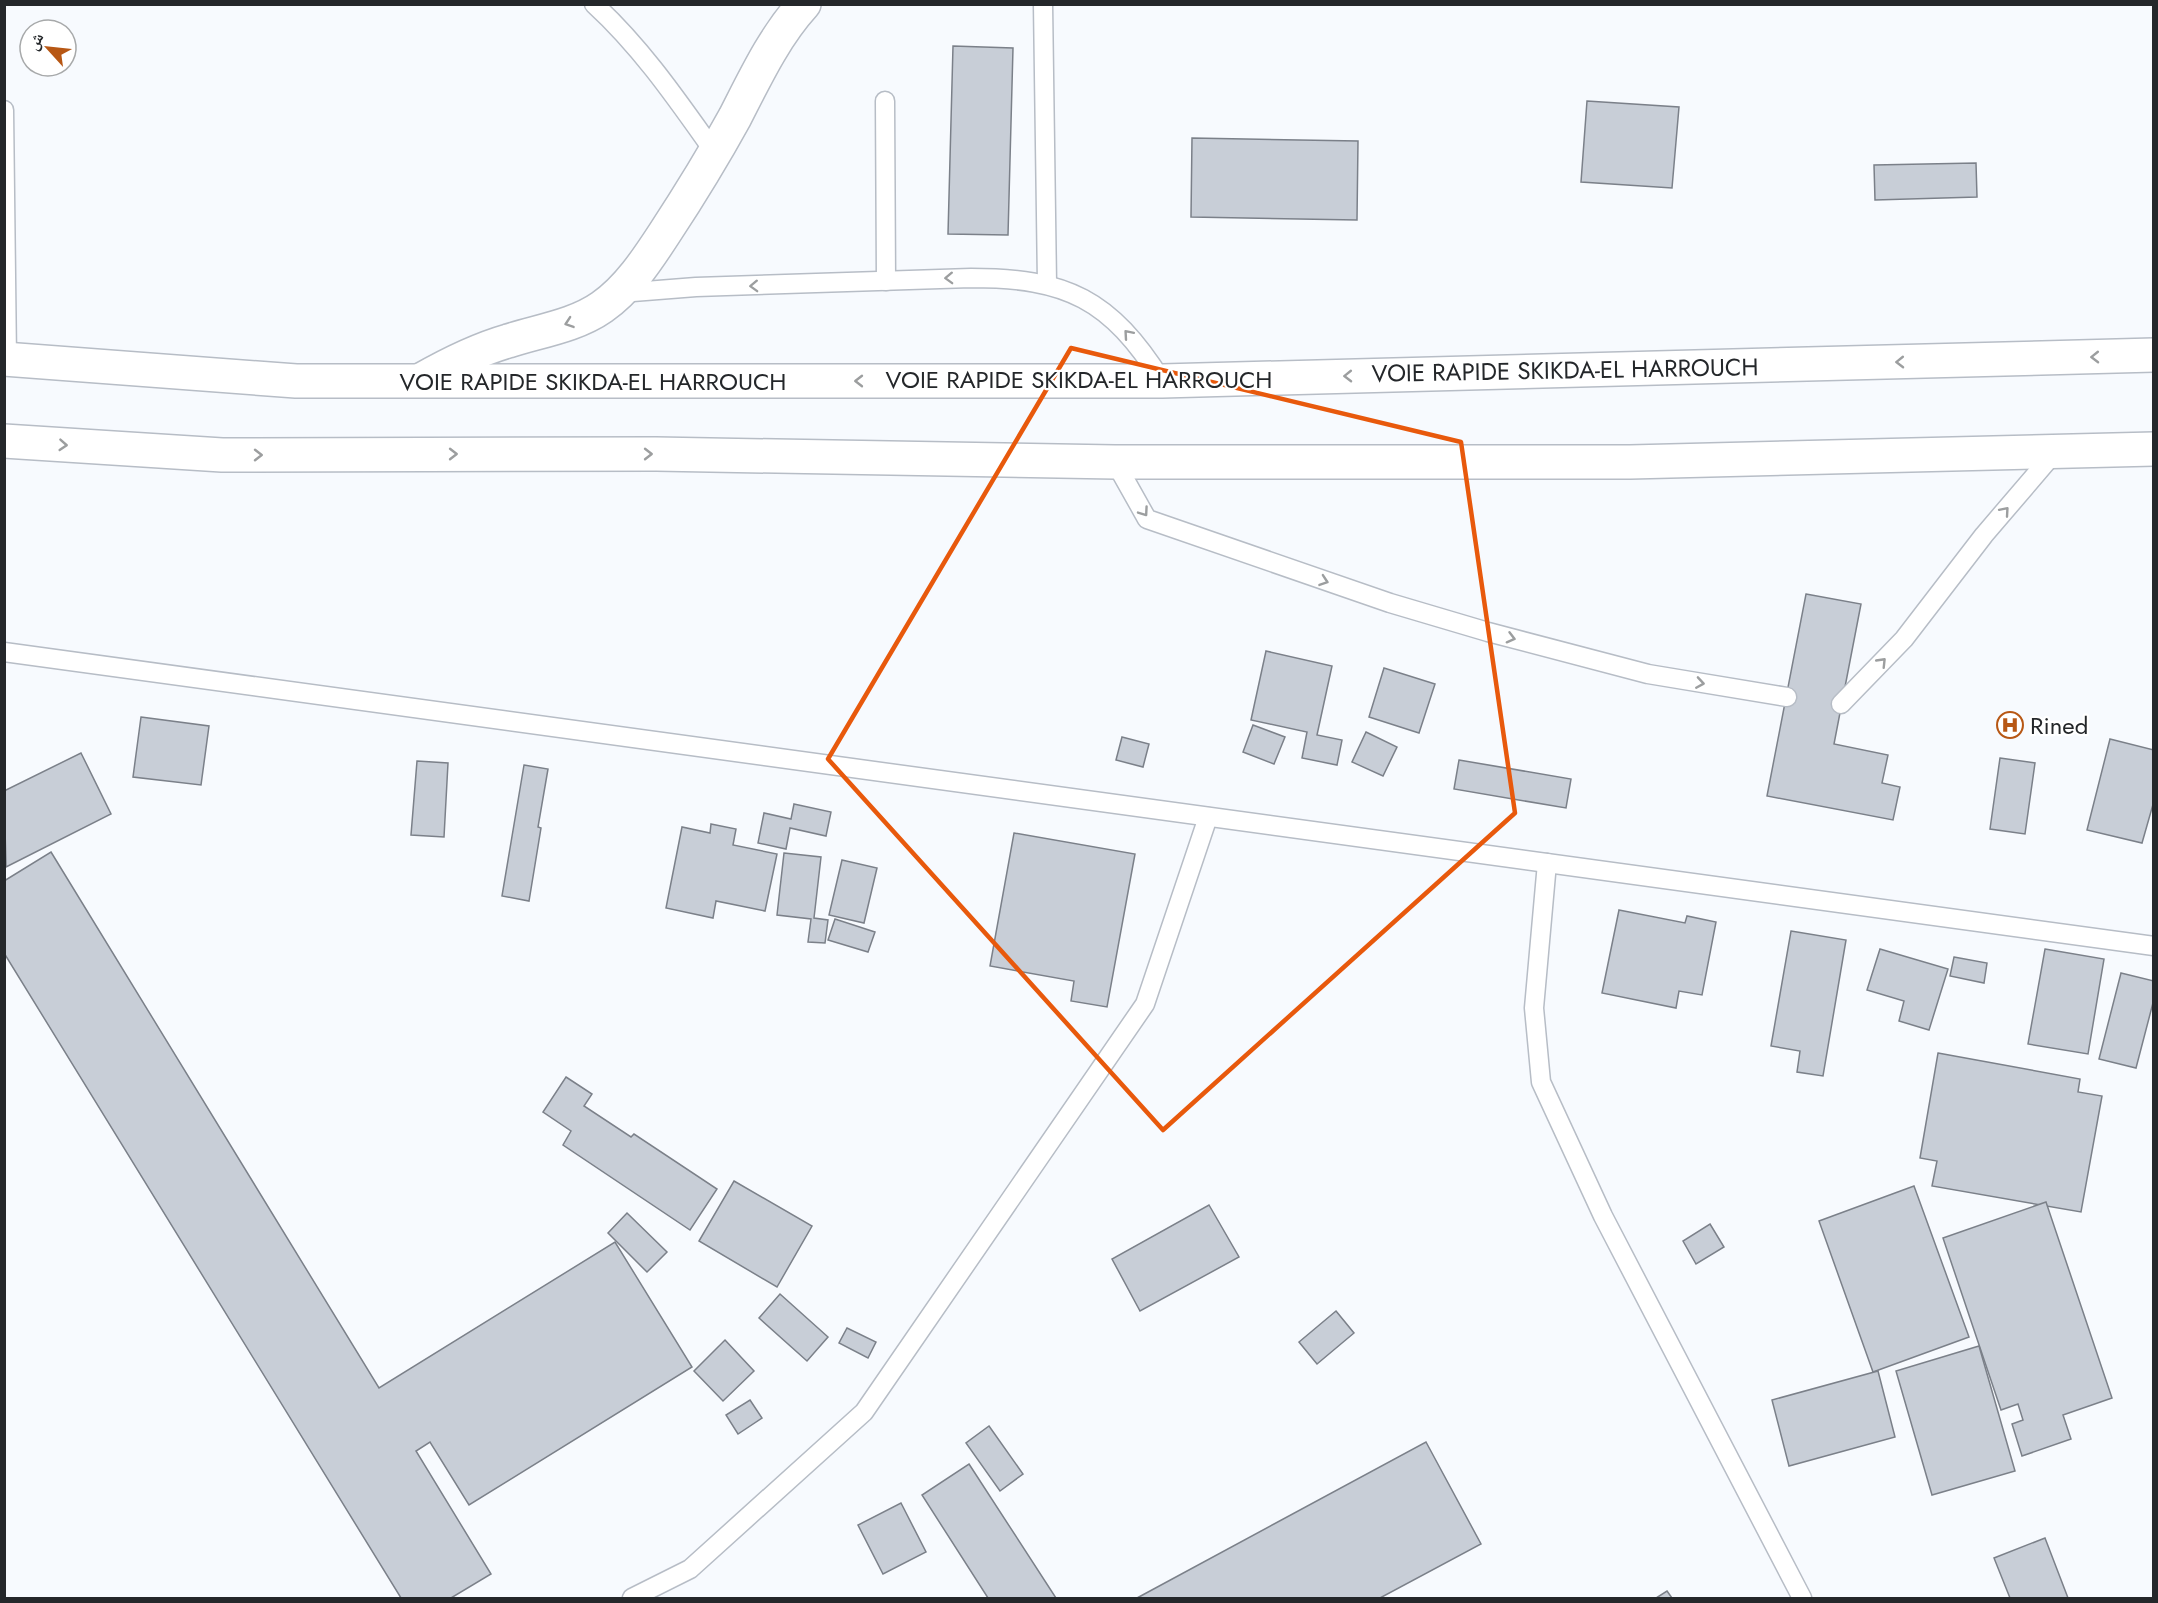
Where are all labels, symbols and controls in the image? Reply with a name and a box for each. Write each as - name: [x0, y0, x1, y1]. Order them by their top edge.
- north arrow: [18, 18, 78, 78]
- text: ش: [21, 29, 49, 54]
- one-way arrow: [945, 272, 954, 285]
- one-way arrow: [750, 279, 759, 292]
- one-way arrow: [564, 316, 575, 328]
- one-way arrow: [1124, 330, 1135, 341]
- street label: VOIE RAPIDE SKIKDA-EL HARROUCH: [1371, 349, 1759, 391]
- one-way arrow: [2091, 350, 2100, 363]
- one-way arrow: [1896, 355, 1905, 368]
- street label: VOIE RAPIDE SKIKDA-EL HARROUCH: [885, 362, 1273, 397]
- street label: VOIE RAPIDE SKIKDA-EL HARROUCH: [399, 364, 787, 399]
- one-way arrow: [1344, 370, 1353, 382]
- one-way arrow: [855, 375, 864, 387]
- one-way arrow: [58, 438, 67, 451]
- one-way arrow: [448, 448, 457, 461]
- one-way arrow: [643, 448, 652, 460]
- one-way arrow: [253, 449, 262, 461]
- one-way arrow: [1137, 505, 1148, 516]
- one-way arrow: [1998, 507, 2009, 517]
- one-way arrow: [1318, 574, 1329, 586]
- one-way arrow: [1505, 631, 1515, 643]
- one-way arrow: [1875, 658, 1886, 669]
- one-way arrow: [1696, 676, 1705, 688]
- place label: Rined: [2030, 708, 2088, 743]
- hospital icon: Rined: [1995, 710, 2025, 740]

